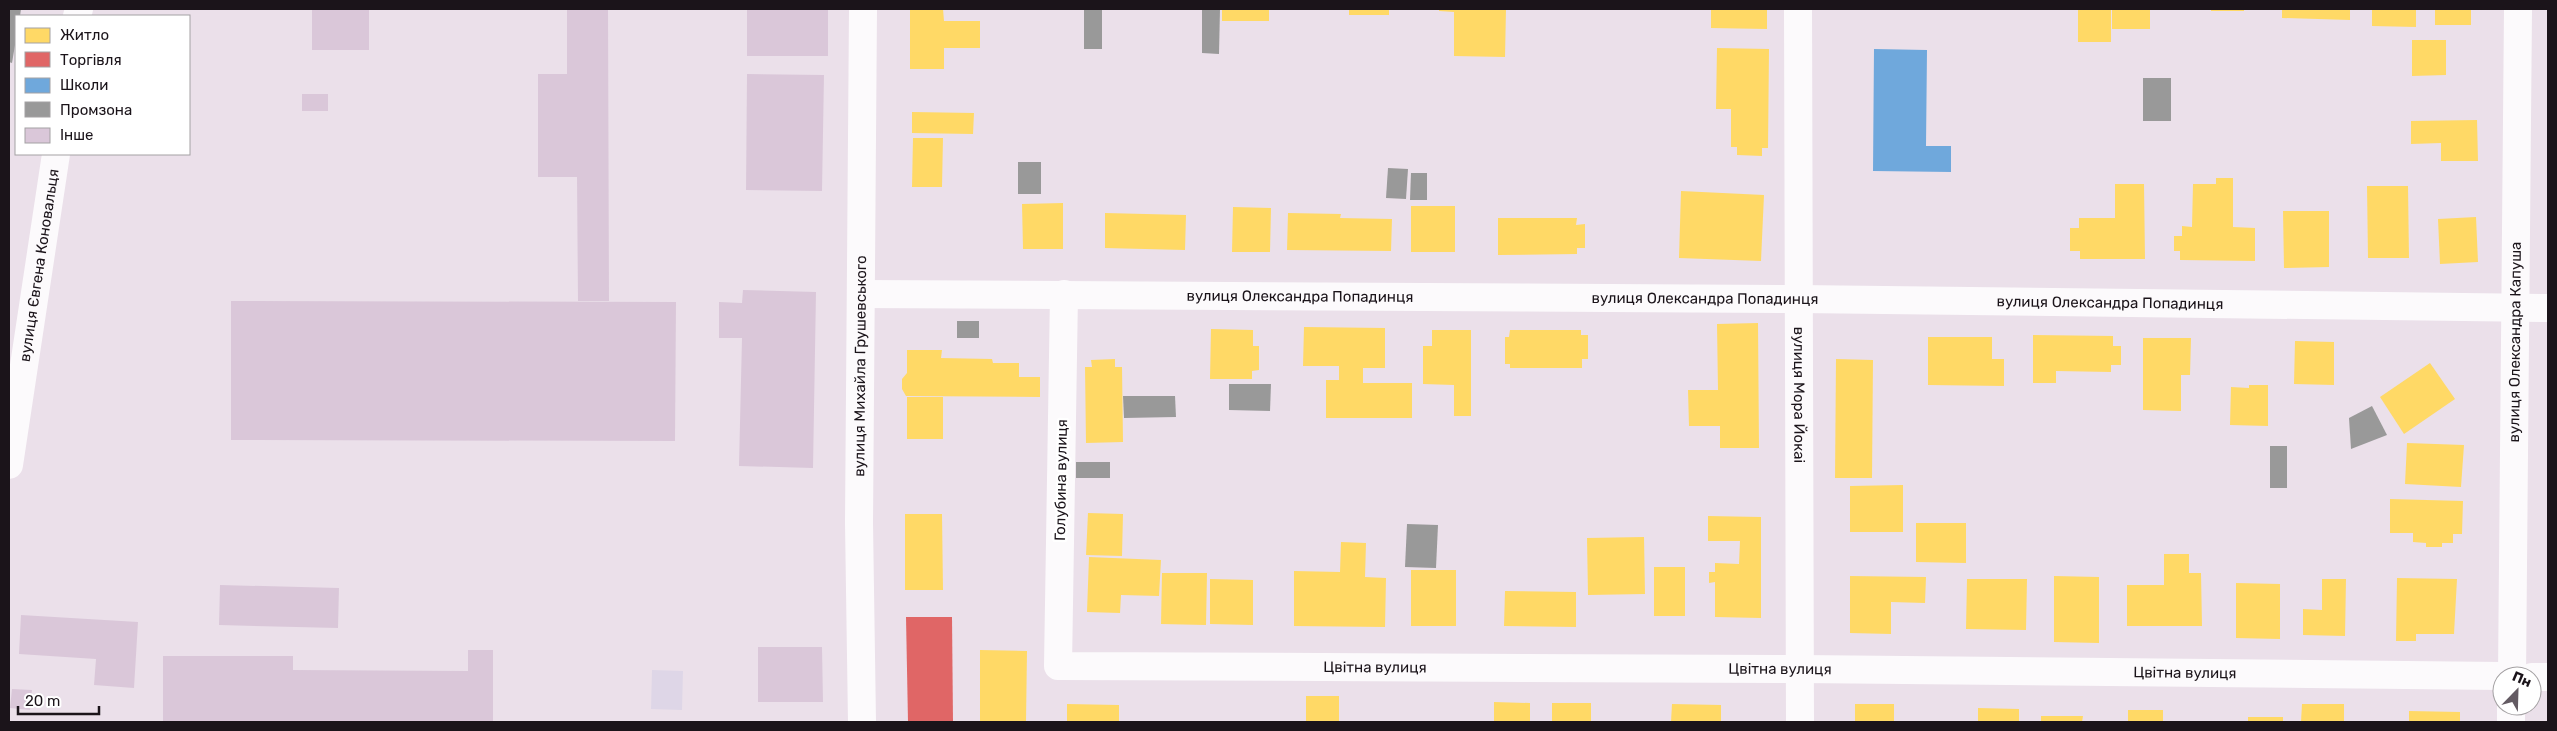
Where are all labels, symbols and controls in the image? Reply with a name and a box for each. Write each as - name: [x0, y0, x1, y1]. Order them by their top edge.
- legend: [15, 15, 190, 155]
- text: Житло: [60, 26, 109, 44]
- text: Торгівля: [60, 51, 122, 69]
- text: Школи: [60, 76, 108, 94]
- text: Промзона: [60, 101, 132, 119]
- text: Інше: [60, 126, 93, 144]
- street label: вулиця Євгена Коновальця: [16, 168, 63, 363]
- street label: вулиця Олександра Капуша: [2505, 242, 2525, 442]
- street label: вулиця Михайла Грушевського: [850, 255, 870, 477]
- street label: вулиця Олександра Попадинця: [1187, 287, 1413, 306]
- street label: вулиця Олександра Попадинця: [1592, 289, 1819, 308]
- street label: вулиця Олександра Попадинця: [1996, 292, 2223, 313]
- street label: вулиця Мора Йокаі: [1790, 327, 1808, 463]
- street label: Голубина вулиця: [1051, 419, 1071, 541]
- street label: Цвітна вулиця: [1323, 658, 1427, 676]
- street label: Цвітна вулиця: [1728, 660, 1832, 678]
- street label: Цвітна вулиця: [2133, 663, 2237, 682]
- north arrow: [2492, 666, 2542, 716]
- text: Пн: [2510, 668, 2534, 691]
- scale bar: [18, 684, 99, 716]
- text: 20 m: [25, 692, 60, 710]

